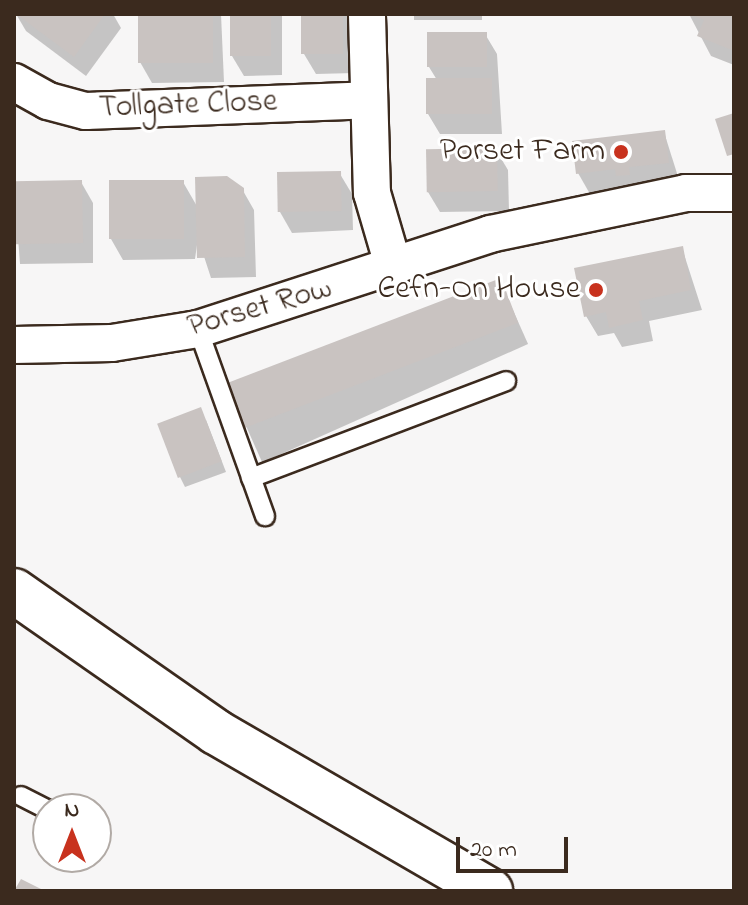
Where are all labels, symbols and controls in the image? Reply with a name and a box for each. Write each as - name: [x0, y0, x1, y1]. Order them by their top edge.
- street label: Tollgate Close: [98, 84, 278, 128]
- place label: Porset Farm: [440, 133, 605, 171]
- marker: Porset Farm: [612, 143, 630, 161]
- street label: Porset Row: [184, 270, 336, 348]
- place label: Cefn-On House: [378, 271, 580, 309]
- marker: Cefn-On House: [587, 281, 605, 299]
- north arrow: [32, 793, 112, 873]
- text: N: [65, 795, 79, 827]
- scale bar: [460, 821, 572, 871]
- text: 20 m: [470, 833, 517, 868]

